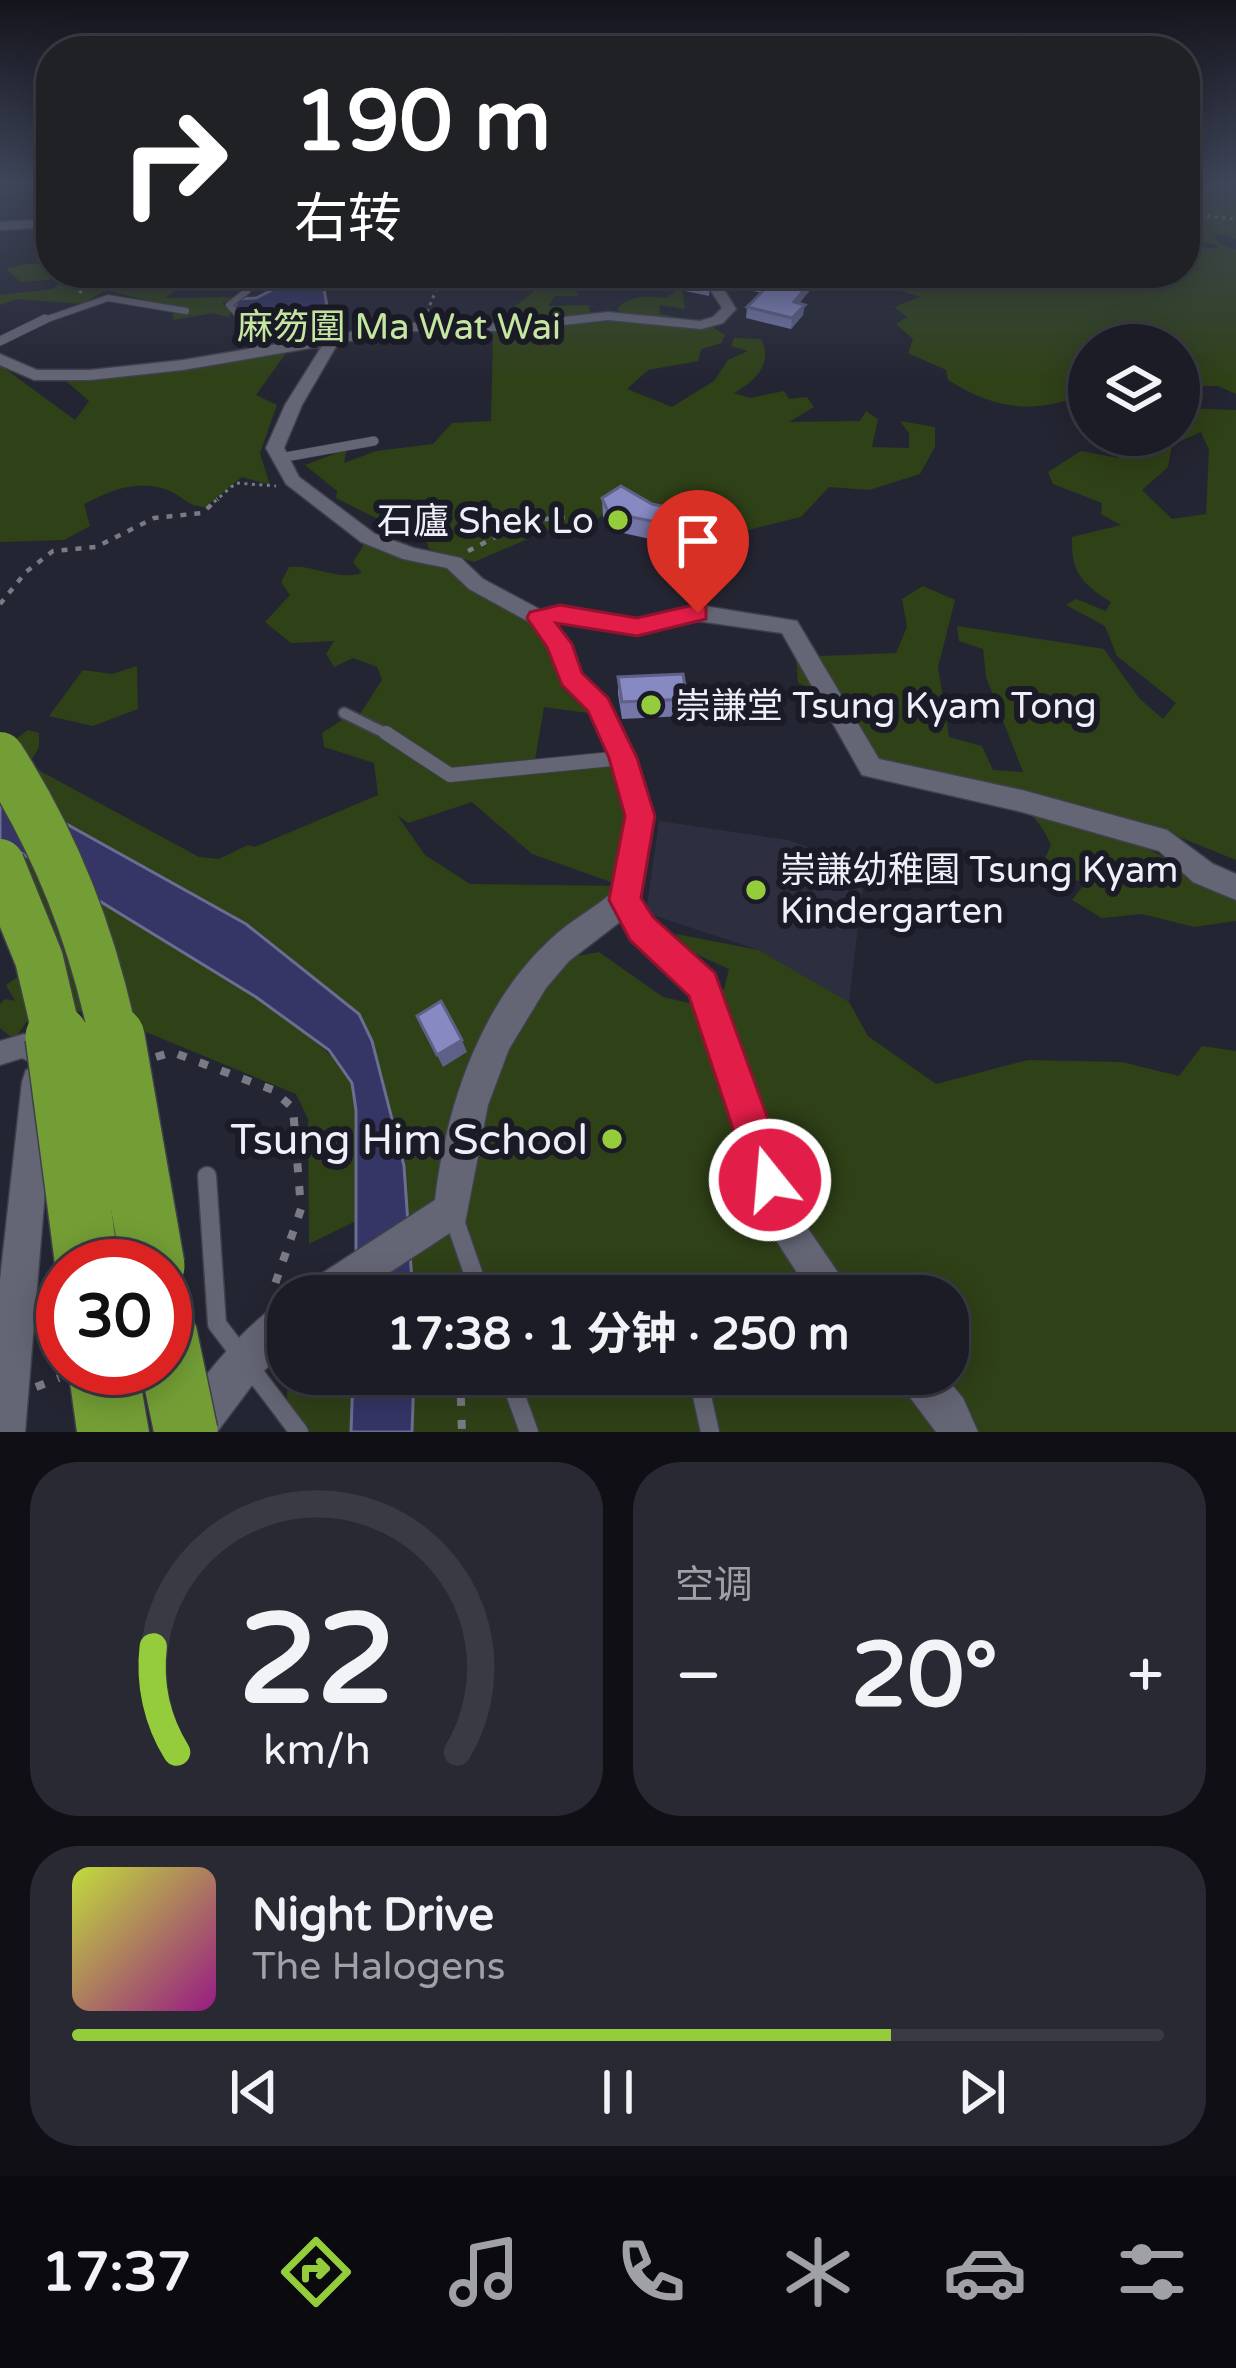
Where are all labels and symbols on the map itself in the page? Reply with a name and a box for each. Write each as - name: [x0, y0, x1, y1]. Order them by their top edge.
- district label: 麻笏圍 Ma Wat Wai: [237, 306, 561, 349]
- pin: [647, 490, 749, 613]
- place label: 石廬 Shek Lo: [377, 500, 594, 543]
- marker: 石廬 Shek Lo: [605, 507, 631, 533]
- place label: 崇謙堂 Tsung Kyam Tong: [675, 685, 1097, 728]
- marker: 崇謙堂 Tsung Kyam Tong: [638, 692, 664, 718]
- place label: 崇謙幼稚園 Tsung Kyam Kindergarten: [780, 849, 1178, 933]
- marker: 崇謙幼稚園 Tsung Kyam Kindergarten: [743, 877, 769, 903]
- place label: Tsung Him School: [230, 1115, 588, 1166]
- position arrow: [707, 1117, 833, 1243]
- marker: Tsung Him School: [599, 1126, 625, 1152]
- speed limit sign: 30: [36, 1239, 192, 1395]

